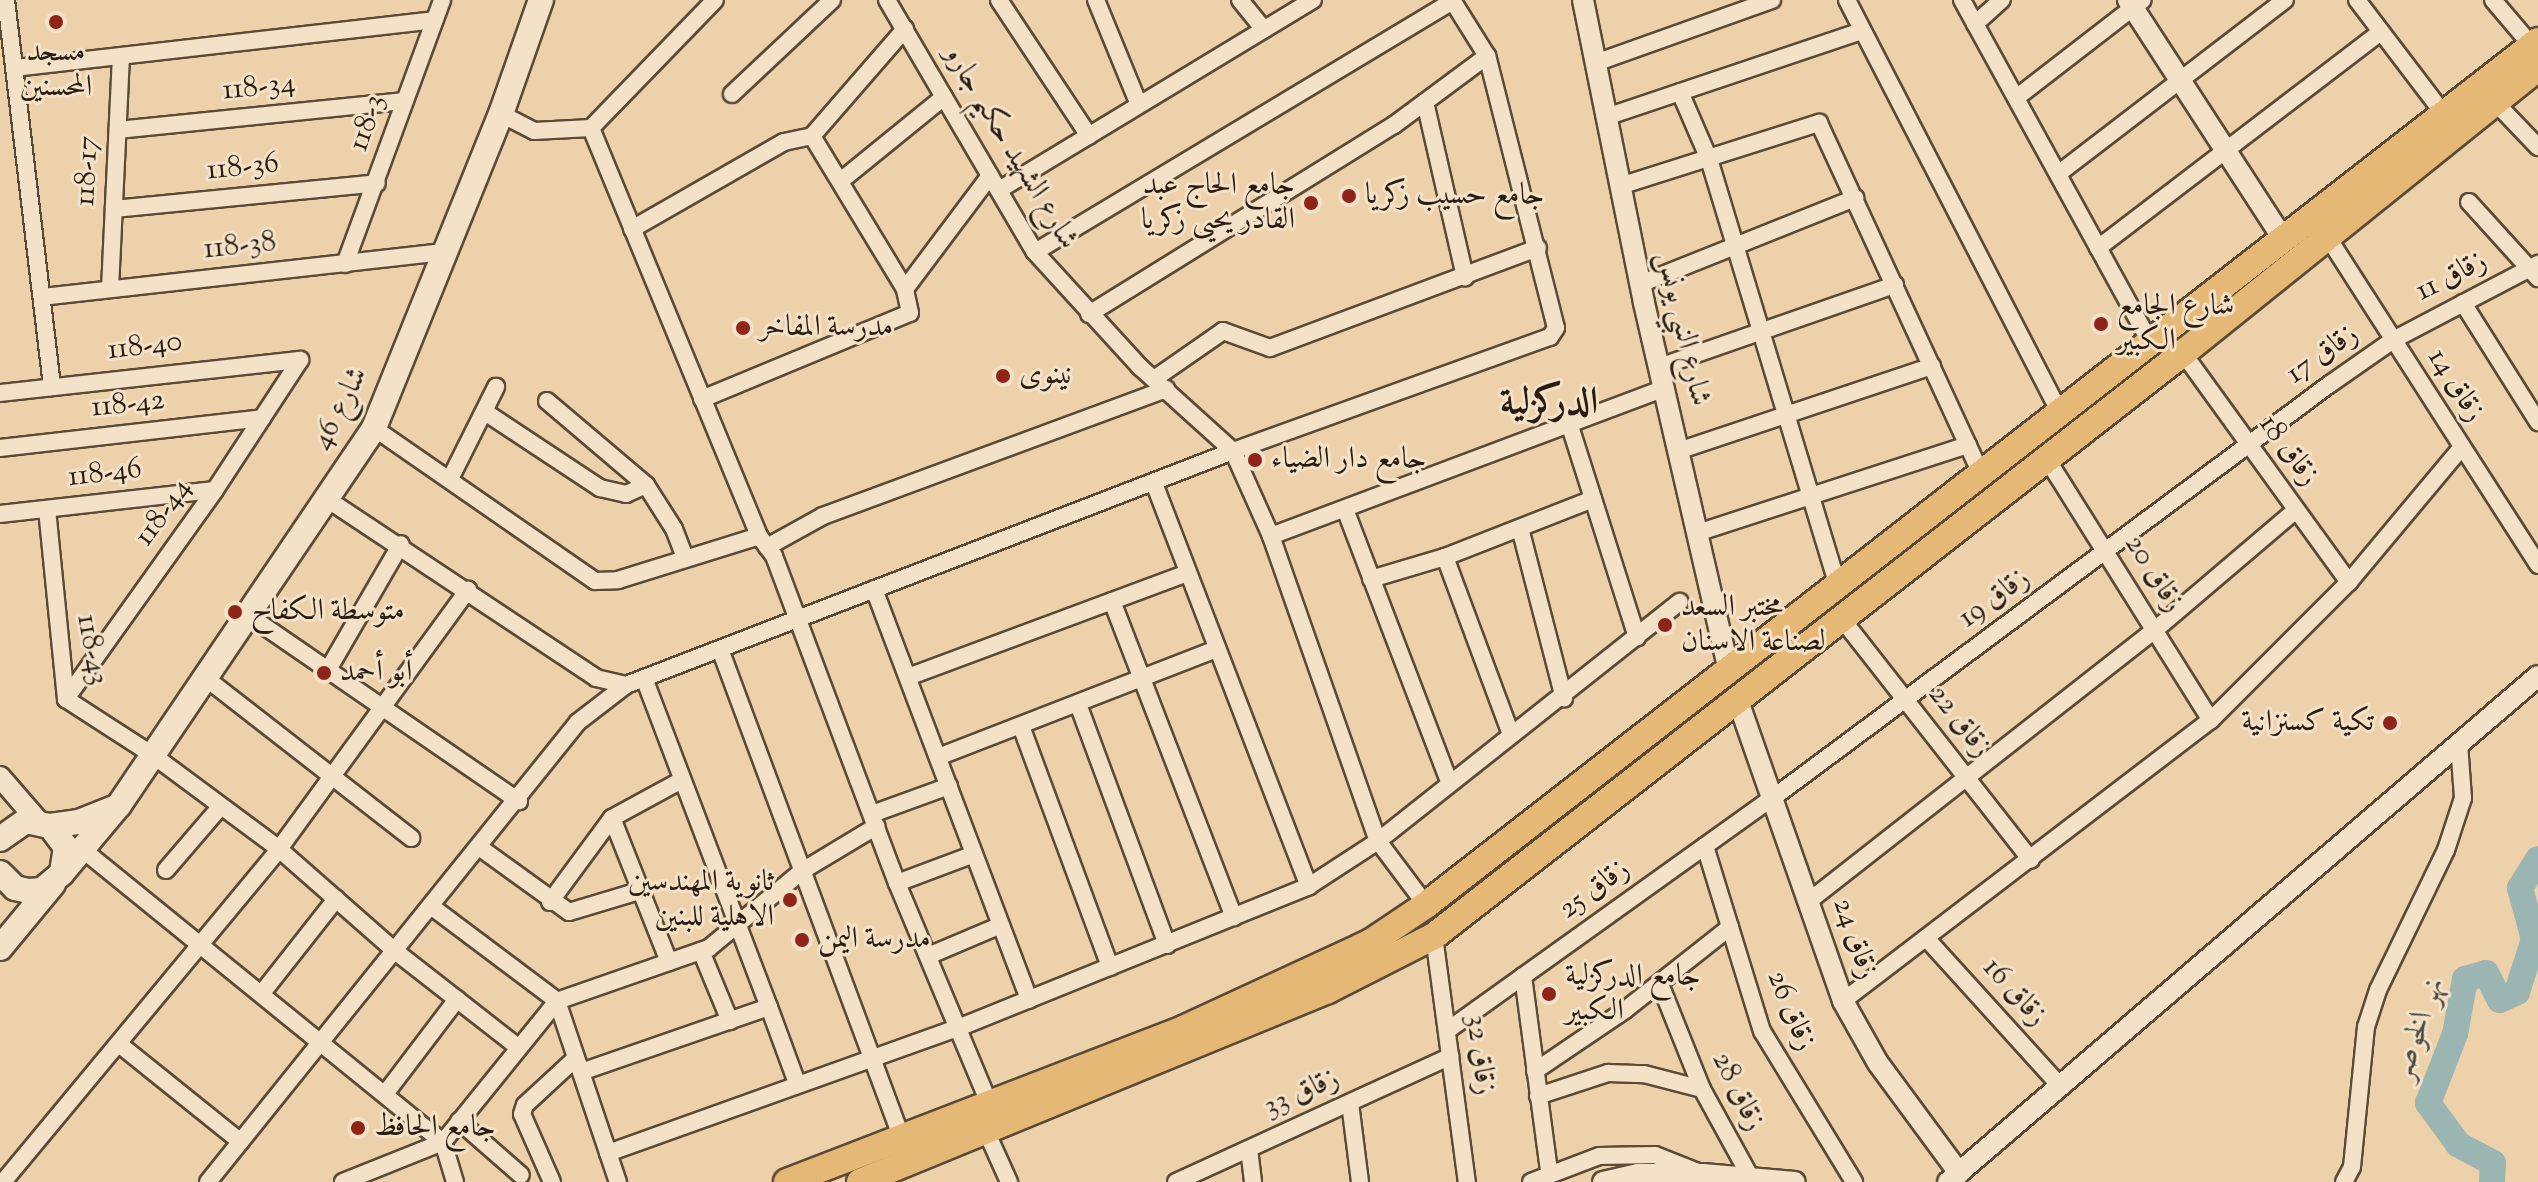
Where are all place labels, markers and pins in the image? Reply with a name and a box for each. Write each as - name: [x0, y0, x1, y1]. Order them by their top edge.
- marker: مسجد المحسنين: [47, 13, 65, 31]
- place label: مسجد المحسنين: [20, 35, 92, 106]
- place label: جامع الحاج عبد القادر يحيى زكريا: [1141, 168, 1295, 238]
- place label: جامع حسيب زكريا: [1365, 178, 1544, 214]
- marker: جامع حسيب زكريا: [1340, 187, 1358, 205]
- marker: جامع الحاج عبد القادر يحيى زكريا: [1302, 194, 1320, 212]
- place label: شارع الجامع الكبير: [2117, 289, 2234, 360]
- place label: مدرسة المفاخر: [759, 310, 893, 346]
- marker: شارع الجامع الكبير: [2092, 315, 2110, 333]
- marker: مدرسة المفاخر: [734, 319, 752, 337]
- place label: نينوى: [1019, 358, 1072, 394]
- marker: نينوى: [994, 367, 1012, 385]
- place label: جامع دار الضياء: [1271, 442, 1426, 478]
- marker: جامع دار الضياء: [1246, 451, 1264, 469]
- place label: مختبر السعد لصناعة الاسنان: [1681, 590, 1826, 660]
- place label: متوسطة الكفاح: [251, 594, 405, 630]
- marker: متوسطة الكفاح: [226, 603, 244, 621]
- marker: مختبر السعد لصناعة الاسنان: [1656, 616, 1674, 634]
- place label: أبو أحمد: [340, 655, 413, 691]
- marker: أبو أحمد: [315, 664, 333, 682]
- place label: تكية كسنزانية: [2241, 705, 2374, 741]
- marker: تكية كسنزانية: [2381, 714, 2399, 732]
- place label: ثانوية المهندسين الاهلية للبنين: [628, 865, 774, 936]
- marker: ثانوية المهندسين الاهلية للبنين: [781, 891, 799, 909]
- place label: مدرسة اليمن: [818, 922, 931, 958]
- marker: مدرسة اليمن: [793, 931, 811, 949]
- place label: جامع الدركزلية الكبير: [1565, 959, 1701, 1030]
- marker: جامع الدركزلية الكبير: [1540, 985, 1558, 1003]
- place label: جامع الحافظ: [374, 1110, 496, 1146]
- marker: جامع الحافظ: [349, 1119, 367, 1137]

